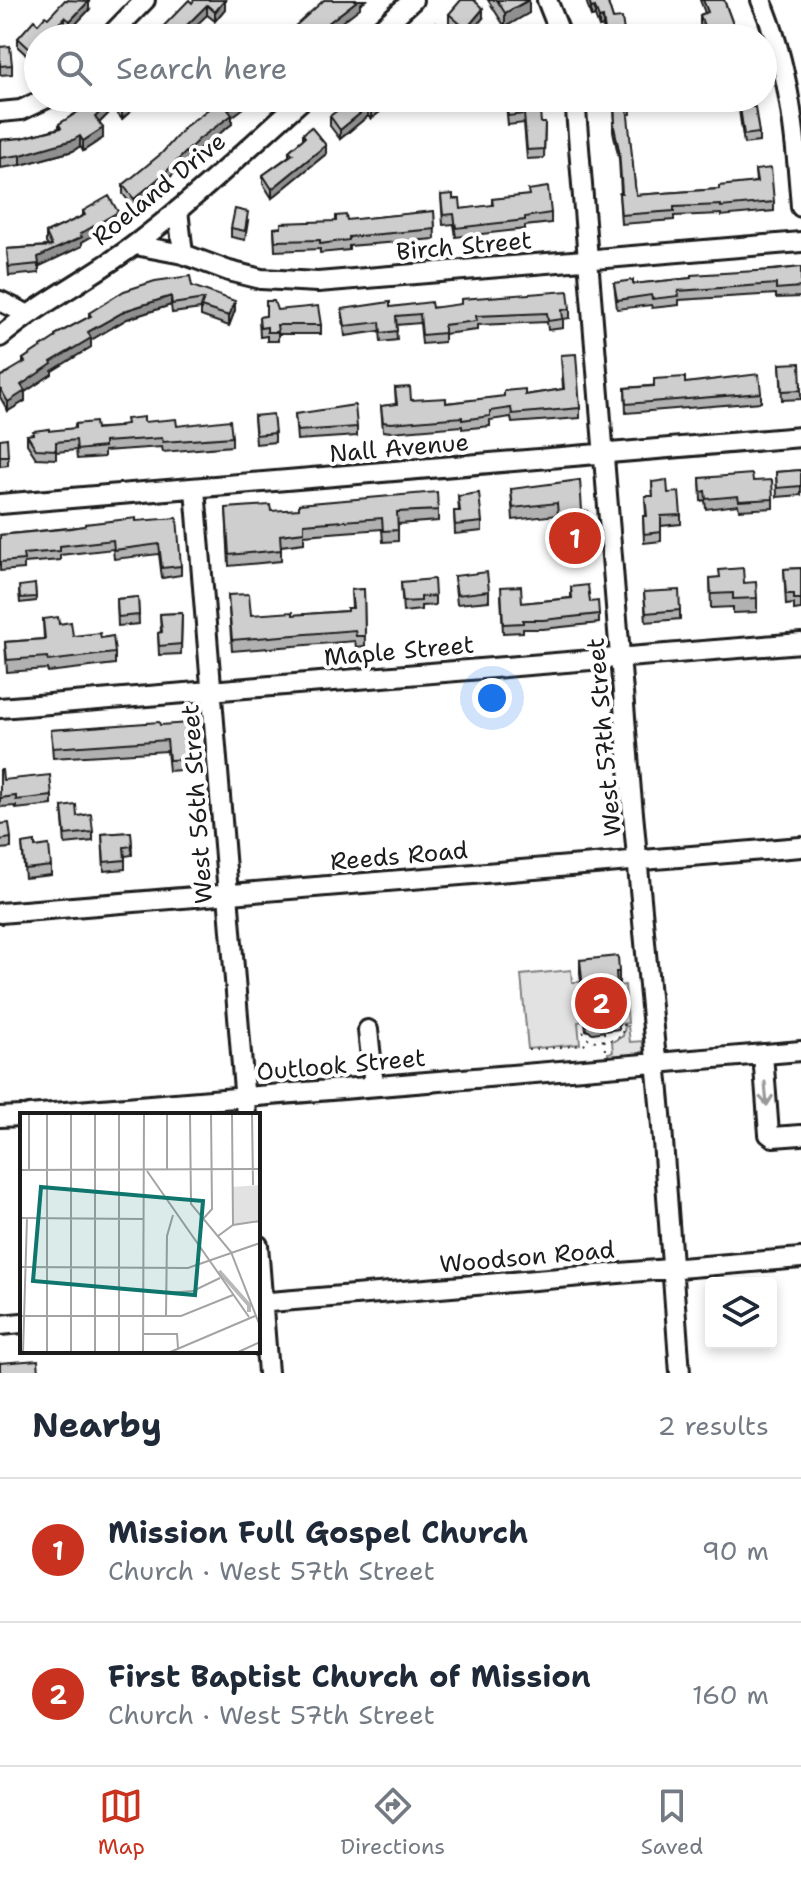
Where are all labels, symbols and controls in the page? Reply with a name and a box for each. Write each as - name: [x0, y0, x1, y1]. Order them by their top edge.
- search box: [24, 24, 777, 112]
- icon: search: [52, 46, 96, 90]
- text: Search here: [116, 48, 287, 89]
- street label: Roeland Drive: [86, 125, 232, 253]
- street label: Birch Street: [395, 224, 533, 268]
- street label: Nall Avenue: [328, 426, 470, 470]
- pin: 1: [549, 508, 601, 568]
- street label: Maple Street: [323, 628, 475, 674]
- street label: West 57th Street: [579, 636, 629, 838]
- your location: [472, 678, 512, 718]
- street label: West 56th Street: [174, 703, 220, 905]
- street label: Reeds Road: [329, 834, 469, 878]
- pin: 2: [575, 973, 627, 1033]
- street label: Outlook Street: [255, 1042, 427, 1088]
- one-way arrow: [759, 1080, 774, 1107]
- inset map: [20, 1113, 260, 1353]
- street label: Woodson Road: [438, 1233, 616, 1281]
- map controls: [705, 1277, 777, 1349]
- button: layers: [705, 1277, 777, 1349]
- text: Nearby: [32, 1402, 162, 1448]
- text: 2 results: [657, 1408, 769, 1443]
- text: Mission Full Gospel Church: [108, 1512, 528, 1553]
- text: 1: [52, 1533, 64, 1568]
- text: 90 m: [702, 1533, 769, 1568]
- text: Church · West 57th Street: [108, 1553, 435, 1588]
- text: First Baptist Church of Mission: [108, 1656, 591, 1697]
- text: 2: [49, 1677, 67, 1712]
- text: 160 m: [692, 1677, 769, 1712]
- text: Church · West 57th Street: [108, 1697, 435, 1732]
- tab: Map: [98, 1784, 145, 1861]
- tab: Directions: [340, 1784, 445, 1861]
- tab: Saved: [641, 1784, 703, 1861]

